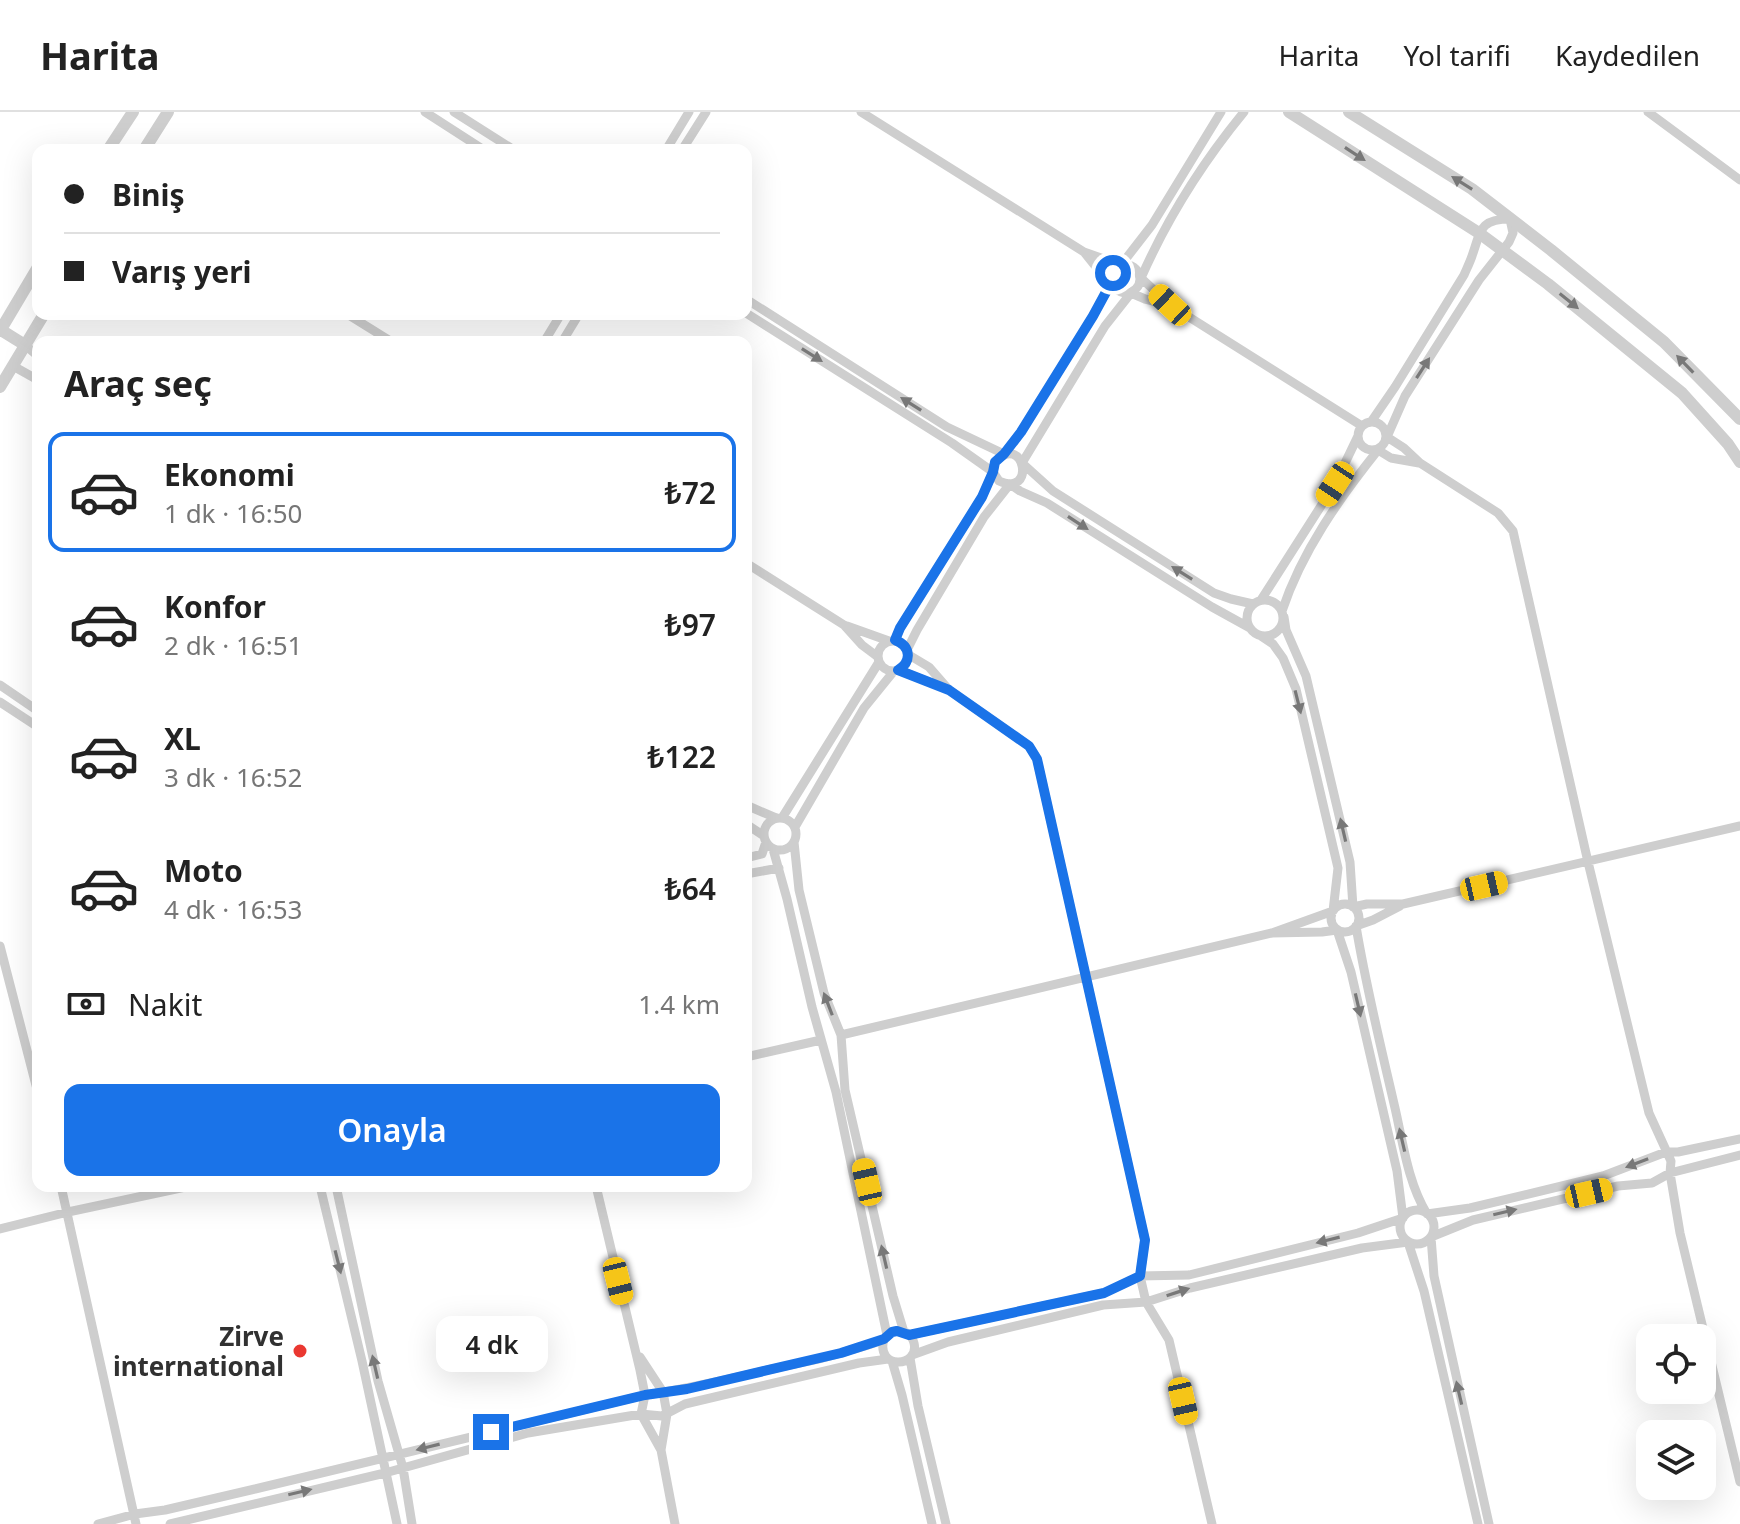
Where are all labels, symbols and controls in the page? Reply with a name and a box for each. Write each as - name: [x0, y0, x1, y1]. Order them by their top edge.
- text: Harita: [40, 29, 159, 81]
- text: Harita: [1278, 36, 1360, 74]
- text: Yol tarifi: [1404, 36, 1511, 74]
- text: Kaydedilen: [1555, 36, 1700, 74]
- one-way arrow: [1344, 146, 1366, 160]
- text: Biniş: [112, 174, 184, 215]
- one-way arrow: [1451, 175, 1472, 190]
- text: Varış yeri: [112, 251, 252, 292]
- route start: [1095, 255, 1131, 291]
- car: [1144, 280, 1196, 330]
- one-way arrow: [1559, 292, 1579, 309]
- one-way arrow: [801, 347, 823, 361]
- one-way arrow: [1677, 355, 1695, 374]
- one-way arrow: [1415, 357, 1429, 379]
- text: Araç seç: [64, 359, 212, 408]
- one-way arrow: [900, 398, 922, 412]
- text: Ekonomi: [164, 454, 295, 495]
- icon: car: [68, 456, 140, 528]
- car: [1312, 457, 1358, 511]
- text: ₺72: [665, 472, 716, 513]
- text: 1 dk · 16:50: [164, 495, 302, 531]
- one-way arrow: [1067, 515, 1089, 529]
- one-way arrow: [1172, 565, 1193, 580]
- text: Konfor: [164, 586, 266, 627]
- icon: car: [68, 588, 140, 660]
- text: ₺97: [665, 604, 716, 645]
- text: 2 dk · 16:51: [164, 627, 302, 663]
- one-way arrow: [1293, 689, 1305, 714]
- text: XL: [164, 718, 201, 759]
- icon: car: [68, 720, 140, 792]
- text: ₺122: [647, 736, 716, 777]
- text: 3 dk · 16:52: [164, 759, 302, 795]
- one-way arrow: [1336, 818, 1349, 843]
- text: Moto: [164, 850, 243, 891]
- icon: car: [68, 852, 140, 924]
- text: ₺64: [665, 868, 716, 909]
- car: [1458, 869, 1510, 903]
- text: 4 dk · 16:53: [164, 891, 302, 927]
- icon: cash: [64, 982, 108, 1026]
- text: Nakit: [128, 984, 202, 1025]
- text: 1.4 km: [638, 986, 720, 1022]
- one-way arrow: [821, 992, 834, 1016]
- one-way arrow: [1352, 993, 1365, 1018]
- button: Onayla: [64, 1084, 720, 1176]
- one-way arrow: [1395, 1128, 1408, 1153]
- car: [850, 1156, 884, 1208]
- one-way arrow: [1625, 1157, 1649, 1170]
- car: [1563, 1176, 1615, 1210]
- one-way arrow: [1492, 1206, 1517, 1218]
- one-way arrow: [1316, 1235, 1341, 1247]
- one-way arrow: [877, 1244, 889, 1269]
- one-way arrow: [332, 1249, 345, 1274]
- car: [601, 1255, 635, 1307]
- one-way arrow: [1166, 1285, 1190, 1298]
- callout: 4 dk: [435, 1316, 547, 1372]
- place label: Zirve international: [113, 1318, 284, 1384]
- map controls: [1636, 1324, 1716, 1500]
- button: locate: [1636, 1324, 1716, 1404]
- text: 4 dk: [465, 1326, 519, 1362]
- marker: Zirve international: [291, 1342, 309, 1360]
- one-way arrow: [368, 1354, 381, 1379]
- car: [1166, 1375, 1200, 1427]
- one-way arrow: [1452, 1381, 1465, 1406]
- route end: [473, 1414, 509, 1450]
- button: layers: [1636, 1420, 1716, 1500]
- one-way arrow: [415, 1441, 440, 1454]
- one-way arrow: [288, 1485, 313, 1498]

